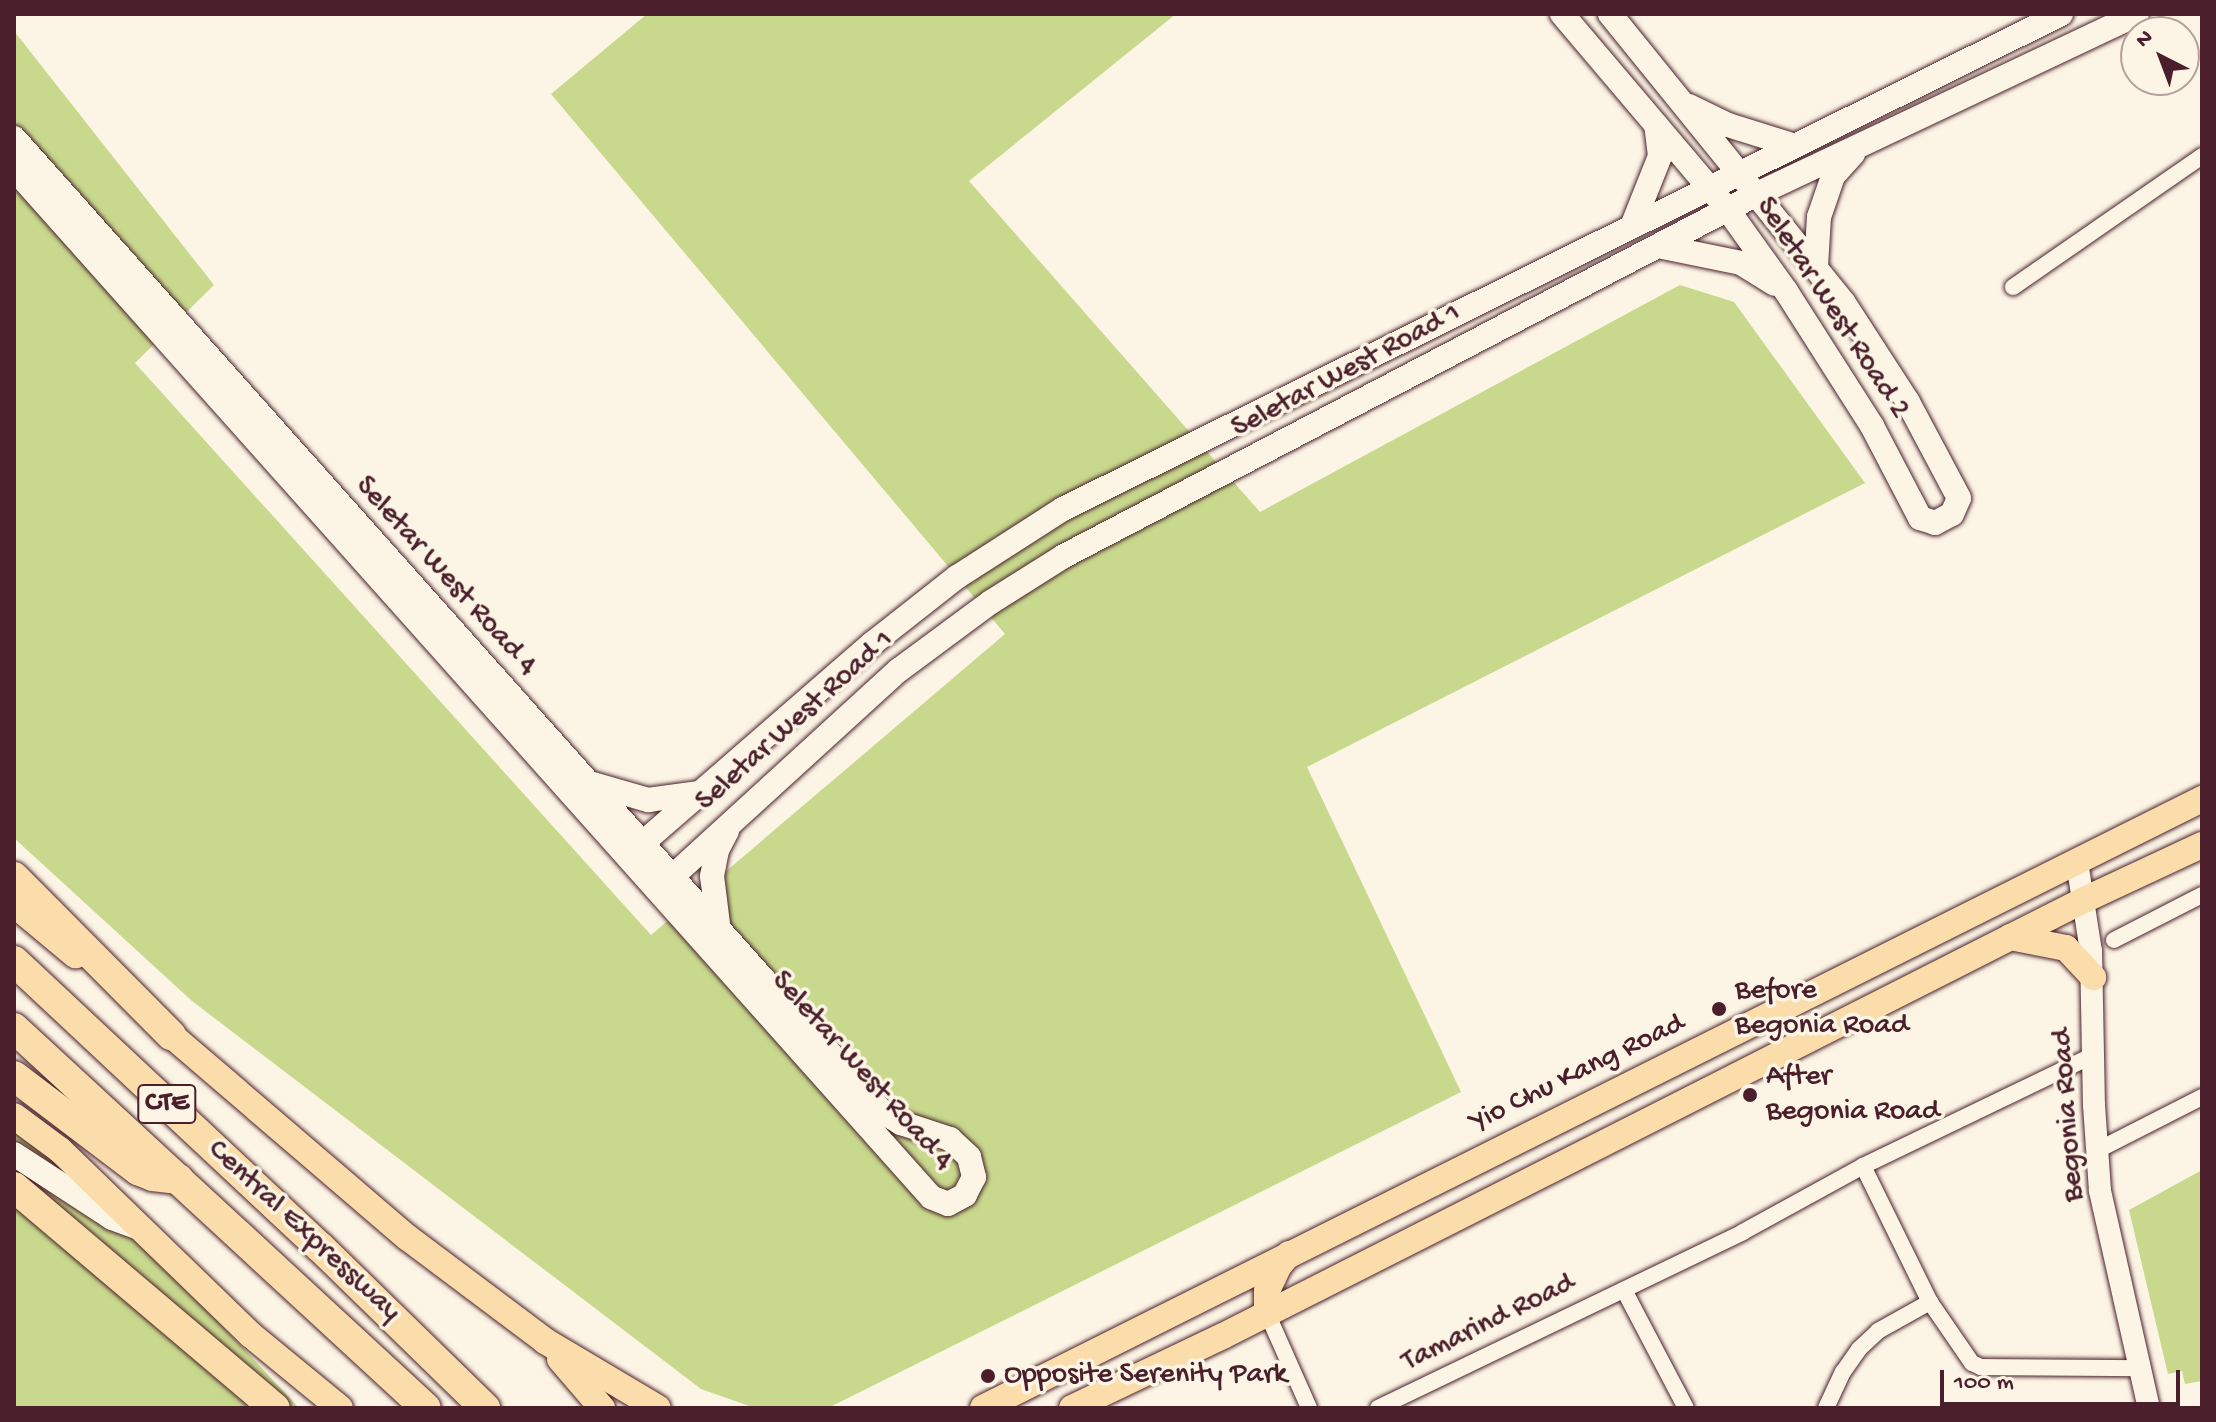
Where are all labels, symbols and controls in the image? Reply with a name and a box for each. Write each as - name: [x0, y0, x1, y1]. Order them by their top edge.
- north arrow: [2120, 16, 2200, 96]
- text: N: [2131, 25, 2159, 54]
- street label: Seletar West Road 2: [1746, 191, 1916, 427]
- street label: Seletar West Road 1: [1226, 296, 1468, 448]
- street label: Seletar West Road 4: [346, 470, 544, 684]
- street label: Seletar West Road 1: [689, 624, 903, 820]
- street label: Seletar West Road 4: [762, 965, 960, 1179]
- place label: Before Begonia Road: [1735, 974, 1908, 1044]
- marker: Before Begonia Road: [1710, 1000, 1728, 1018]
- street label: Yio Chu Kang Road: [1465, 1007, 1691, 1141]
- street label: Begonia Road: [2046, 1027, 2094, 1203]
- place label: After Begonia Road: [1766, 1060, 1939, 1130]
- road number: CTE: [137, 1080, 197, 1128]
- marker: After Begonia Road: [1741, 1086, 1759, 1104]
- street label: Central Expressway: [199, 1133, 407, 1331]
- street label: Tamarind Road: [1397, 1267, 1581, 1381]
- scale bar: [1944, 1354, 2184, 1404]
- place label: Opposite Serenity Park: [1004, 1358, 1287, 1394]
- marker: Opposite Serenity Park: [979, 1367, 997, 1385]
- text: 100 m: [1954, 1369, 2014, 1398]

